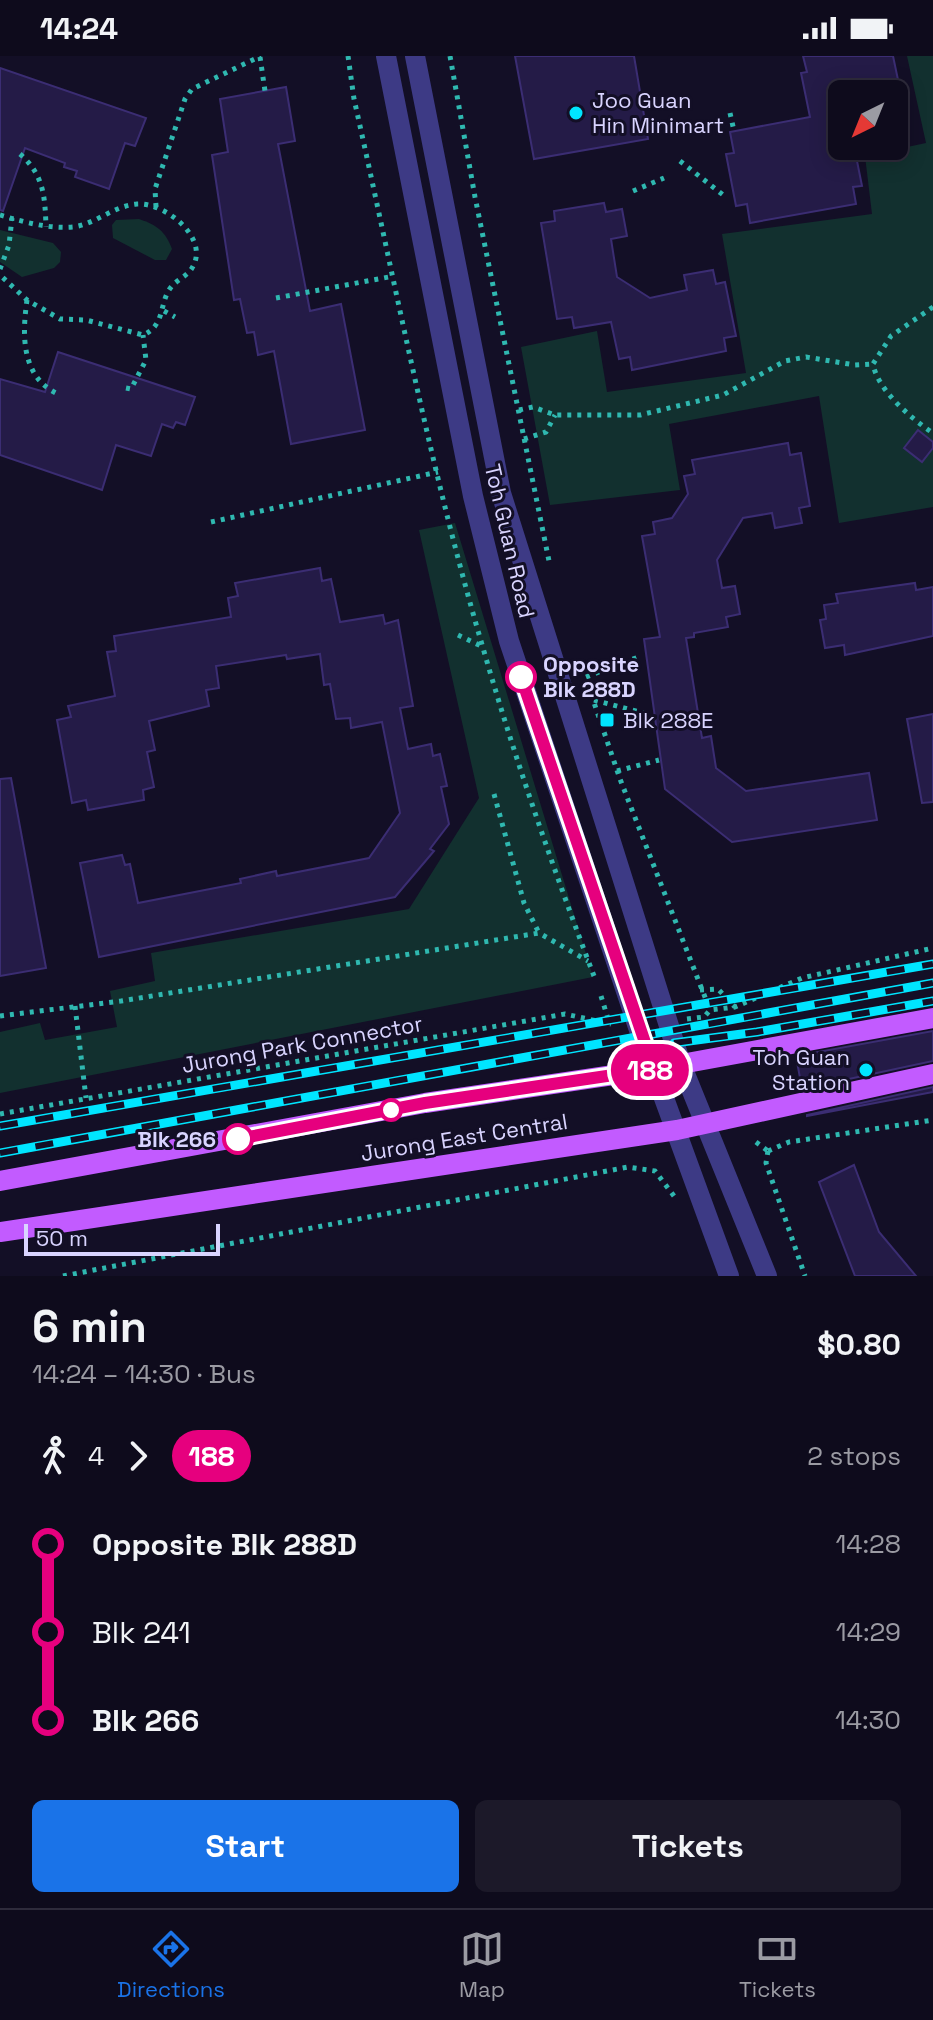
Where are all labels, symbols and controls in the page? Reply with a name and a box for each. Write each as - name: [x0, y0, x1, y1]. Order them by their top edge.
- text: 14:24: [40, 9, 118, 48]
- north arrow: [828, 80, 908, 160]
- map controls: [828, 80, 908, 160]
- place label: Joo Guan Hin Minimart: [592, 86, 724, 139]
- marker: Joo Guan Hin Minimart: [567, 104, 585, 122]
- street label: Toh Guan Road: [479, 461, 541, 621]
- place label: Opposite Blk 288D: [543, 650, 639, 703]
- marker: Opposite Blk 288D: [506, 662, 536, 692]
- place label: Blk 288E: [623, 706, 714, 734]
- marker: Blk 288E: [598, 711, 616, 729]
- street label: Jurong Park Connector: [179, 1009, 425, 1079]
- place label: Toh Guan Station: [752, 1043, 850, 1096]
- line badge: 188: [604, 1044, 696, 1096]
- text: 188: [627, 1052, 673, 1088]
- marker: Toh Guan Station: [857, 1061, 875, 1079]
- unlabelled marker: [380, 1099, 402, 1121]
- street label: Jurong East Central: [358, 1107, 570, 1167]
- marker: Blk 266: [223, 1124, 253, 1154]
- place label: Blk 266: [137, 1125, 216, 1153]
- scale bar: [24, 1220, 220, 1256]
- text: 50 m: [36, 1224, 88, 1252]
- text: 6 min: [32, 1299, 147, 1355]
- text: $0.80: [817, 1325, 901, 1364]
- text: 14:24 – 14:30 · Bus: [32, 1357, 256, 1391]
- icon: walk: [32, 1434, 76, 1478]
- icon: forward: [116, 1434, 160, 1478]
- text: 188: [188, 1438, 235, 1474]
- text: 4: [88, 1439, 104, 1473]
- text: 2 stops: [807, 1439, 901, 1473]
- text: Opposite Blk 288D: [92, 1525, 357, 1564]
- text: 14:28: [835, 1527, 901, 1561]
- text: Blk 241: [92, 1613, 191, 1652]
- text: 14:29: [836, 1615, 901, 1649]
- text: Blk 266: [92, 1701, 199, 1740]
- text: 14:30: [835, 1703, 901, 1737]
- button: Start: [32, 1800, 459, 1892]
- button: Tickets: [475, 1800, 901, 1892]
- tab: Directions: [117, 1927, 225, 2003]
- tab: Map: [459, 1927, 505, 2003]
- tab: Tickets: [739, 1927, 816, 2003]

